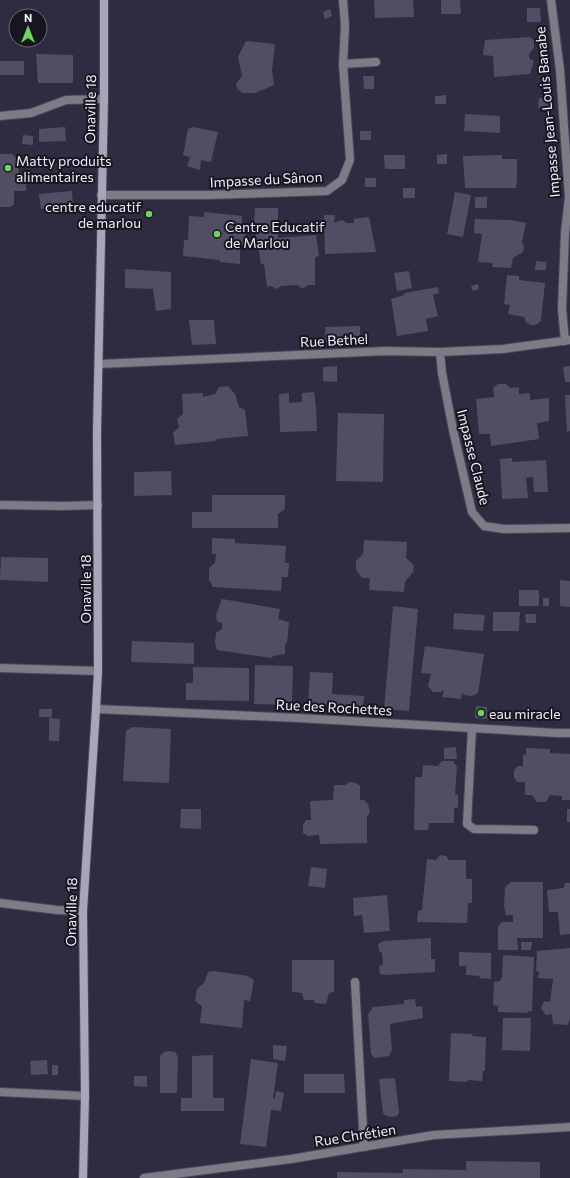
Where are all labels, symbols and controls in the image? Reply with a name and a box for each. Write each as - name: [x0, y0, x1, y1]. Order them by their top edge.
- north arrow: [8, 8, 48, 48]
- text: N: [24, 11, 32, 24]
- street label: Impasse Jean-Louis Banabe: [531, 26, 563, 198]
- street label: Onaville 18: [81, 74, 99, 144]
- place label: Matty produits alimentaires: [16, 152, 112, 185]
- marker: Matty produits alimentaires: [3, 163, 13, 173]
- street label: Impasse du Sânon: [209, 168, 323, 190]
- place label: centre educatif de marlou: [45, 198, 141, 231]
- marker: centre educatif de marlou: [144, 209, 154, 219]
- place label: Centre Educatif de Marlou: [225, 218, 325, 251]
- marker: Centre Educatif de Marlou: [212, 229, 222, 239]
- street label: Rue Bethel: [299, 330, 369, 350]
- street label: Impasse Claude: [454, 407, 494, 507]
- street label: Onaville 18: [77, 554, 94, 624]
- street label: Rue des Rochettes: [275, 695, 393, 719]
- place label: eau miracle: [489, 705, 561, 722]
- marker: eau miracle: [476, 708, 486, 718]
- street label: Onaville 18: [62, 877, 80, 947]
- street label: Rue Chrétien: [313, 1120, 397, 1150]

